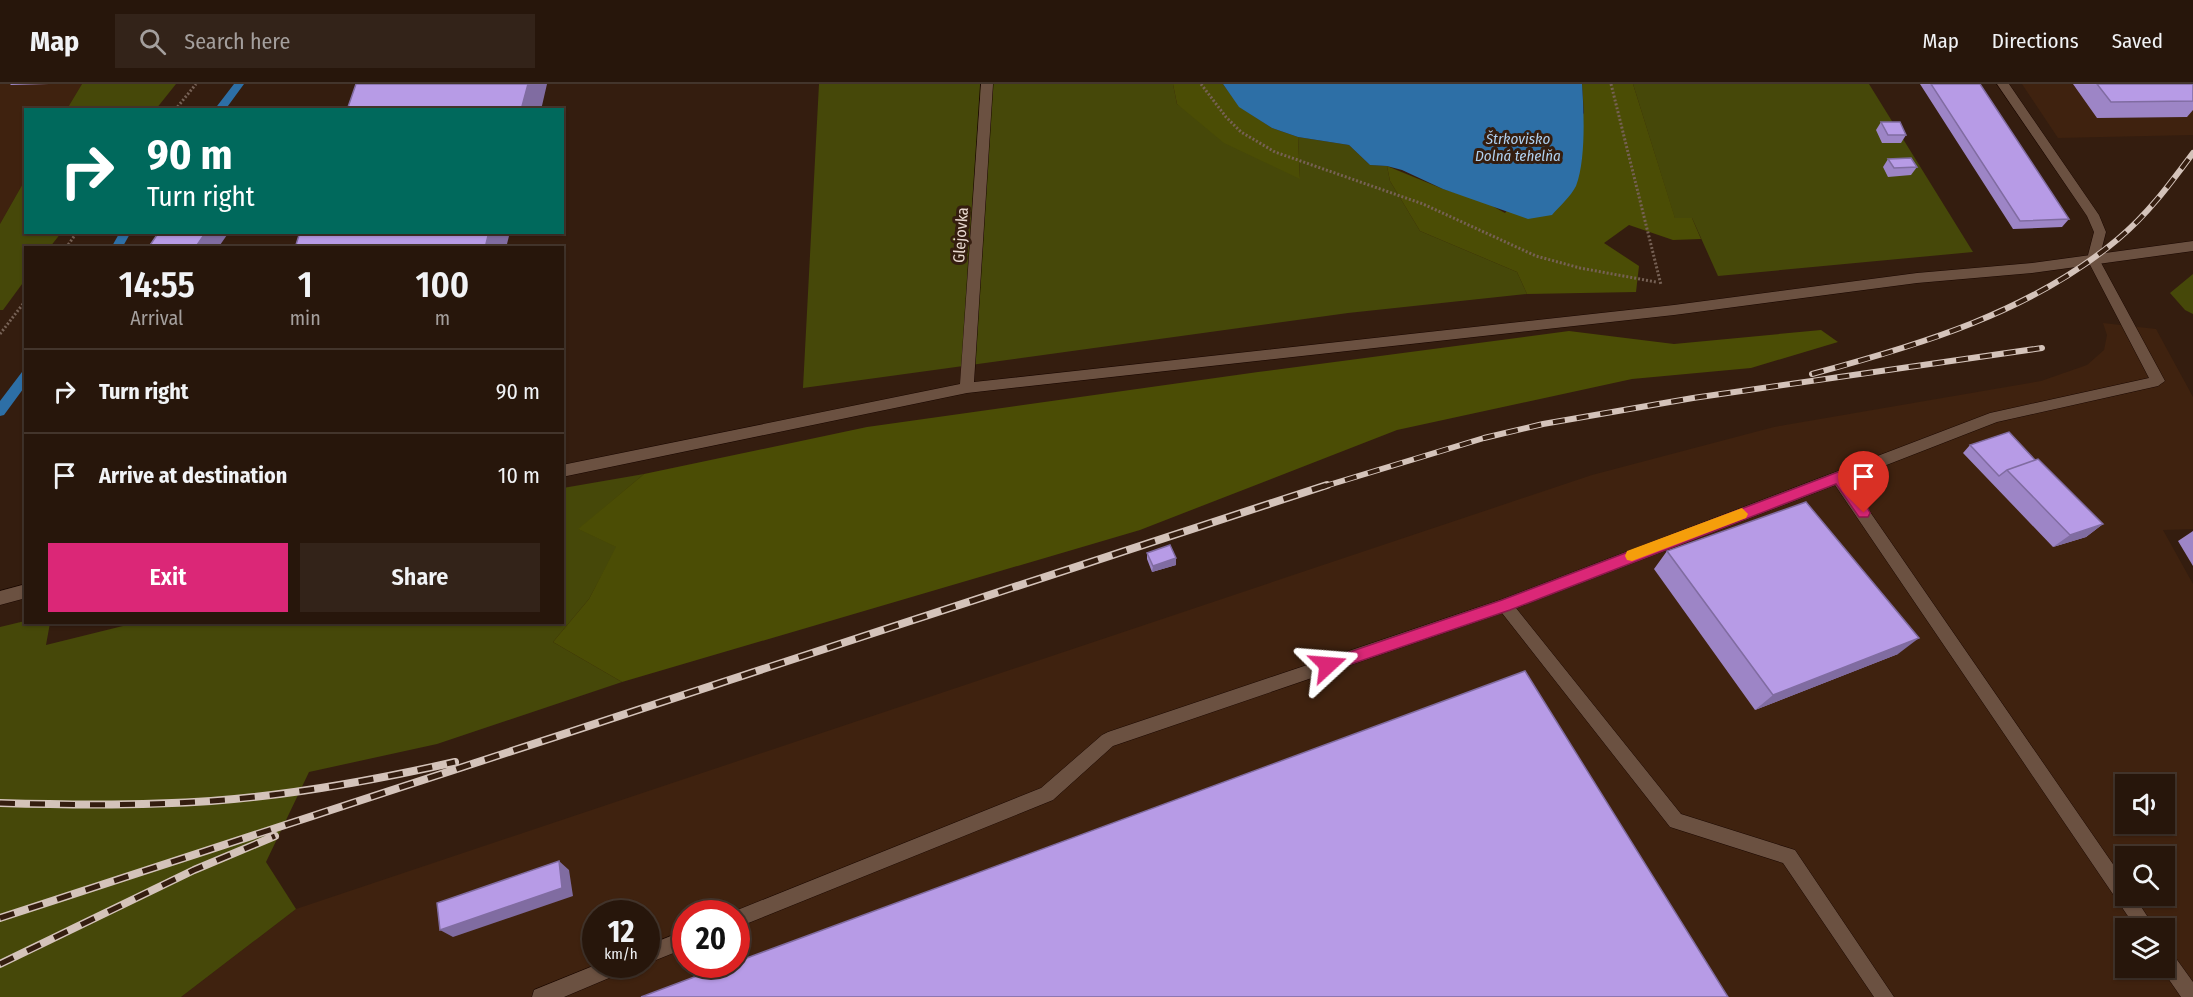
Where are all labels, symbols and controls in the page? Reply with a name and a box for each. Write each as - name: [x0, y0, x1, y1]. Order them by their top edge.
- search box: [115, 14, 535, 68]
- text: Map: [30, 25, 79, 58]
- icon: search: [136, 25, 169, 58]
- text: Search here: [184, 28, 290, 55]
- text: Map: [1922, 28, 1959, 54]
- text: Directions: [1992, 28, 2079, 54]
- text: Saved: [2112, 28, 2163, 54]
- text: 90 m: [147, 130, 232, 180]
- water label: Štrkovisko Dolná tehelňa: [1475, 130, 1561, 165]
- icon: right: [48, 132, 126, 210]
- text: Turn right: [147, 181, 255, 213]
- street label: Glejovka: [949, 206, 972, 264]
- text: 14:55: [119, 263, 195, 307]
- text: 1: [298, 263, 313, 307]
- text: 100: [415, 263, 469, 307]
- text: Arrival: [130, 306, 183, 330]
- text: min: [290, 306, 321, 330]
- text: m: [435, 306, 450, 330]
- icon: right: [48, 375, 81, 408]
- text: Turn right: [99, 378, 188, 405]
- text: 90 m: [496, 378, 540, 405]
- pin: [1838, 451, 1889, 513]
- icon: arrive: [48, 459, 81, 492]
- icon: arrive: [1847, 460, 1880, 493]
- text: Arrive at destination: [99, 462, 287, 489]
- text: 10 m: [498, 462, 540, 489]
- button: Exit: [48, 543, 288, 612]
- button: Share: [300, 543, 540, 612]
- position arrow: [1296, 633, 1360, 697]
- map controls: [2115, 774, 2175, 978]
- button: sound: [2115, 774, 2175, 834]
- button: search: [2115, 846, 2175, 906]
- speed limit sign: 20: [672, 900, 750, 978]
- text: 12: [608, 914, 634, 950]
- button: layers: [2115, 918, 2175, 978]
- text: km/h: [604, 945, 638, 963]

